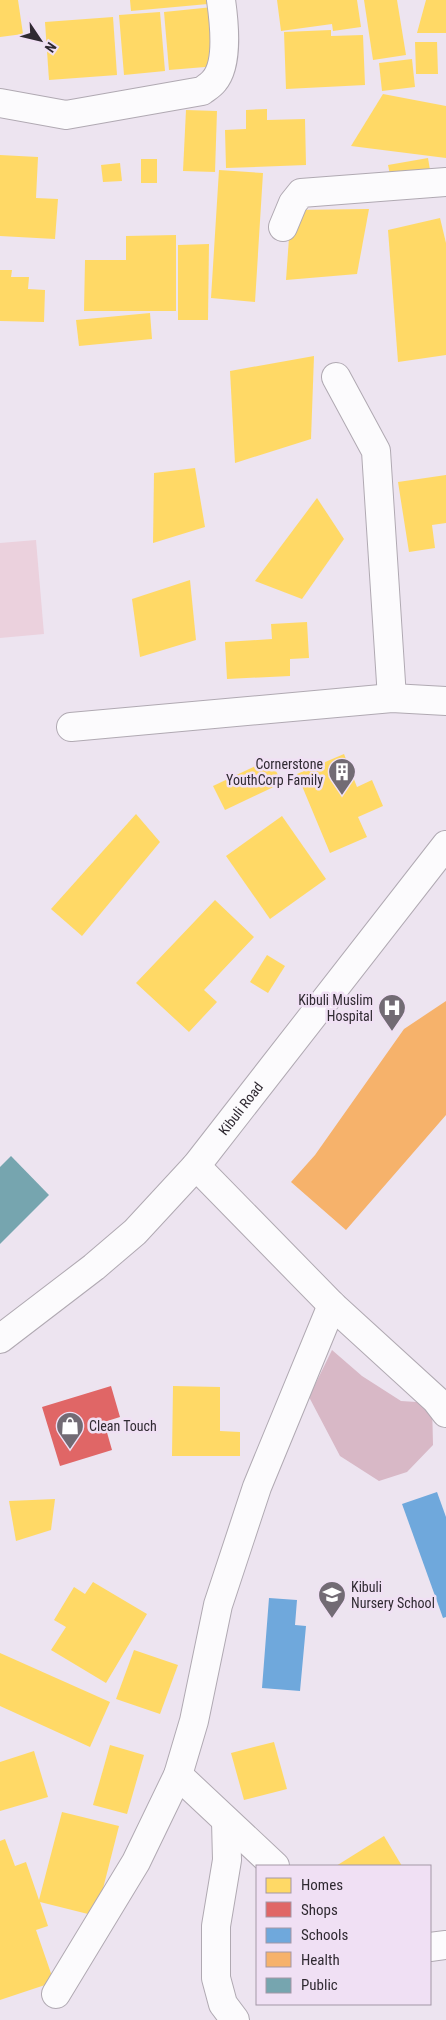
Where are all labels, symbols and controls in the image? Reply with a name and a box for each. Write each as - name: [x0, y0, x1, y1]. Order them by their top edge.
- north arrow: [15, 15, 65, 65]
- text: N: [42, 39, 60, 56]
- place label: Cornerstone YouthCorp Family: [226, 756, 323, 788]
- building icon: Cornerstone YouthCorp Family: [327, 757, 357, 796]
- place label: Kibuli Muslim Hospital: [298, 992, 373, 1024]
- hospital icon: Kibuli Muslim Hospital: [377, 993, 407, 1032]
- street label: Kibuli Road: [215, 1079, 266, 1138]
- shop icon: Clean Touch: [55, 1411, 85, 1450]
- place label: Clean Touch: [89, 1418, 157, 1434]
- place label: Kibuli Nursery School: [351, 1579, 435, 1611]
- school or university icon: Kibuli Nursery School: [317, 1580, 347, 1619]
- legend: [256, 1865, 431, 2005]
- text: Homes: [301, 1876, 343, 1894]
- text: Shops: [301, 1901, 338, 1919]
- text: Schools: [301, 1926, 348, 1944]
- text: Health: [301, 1951, 340, 1969]
- text: Public: [301, 1976, 338, 1994]

